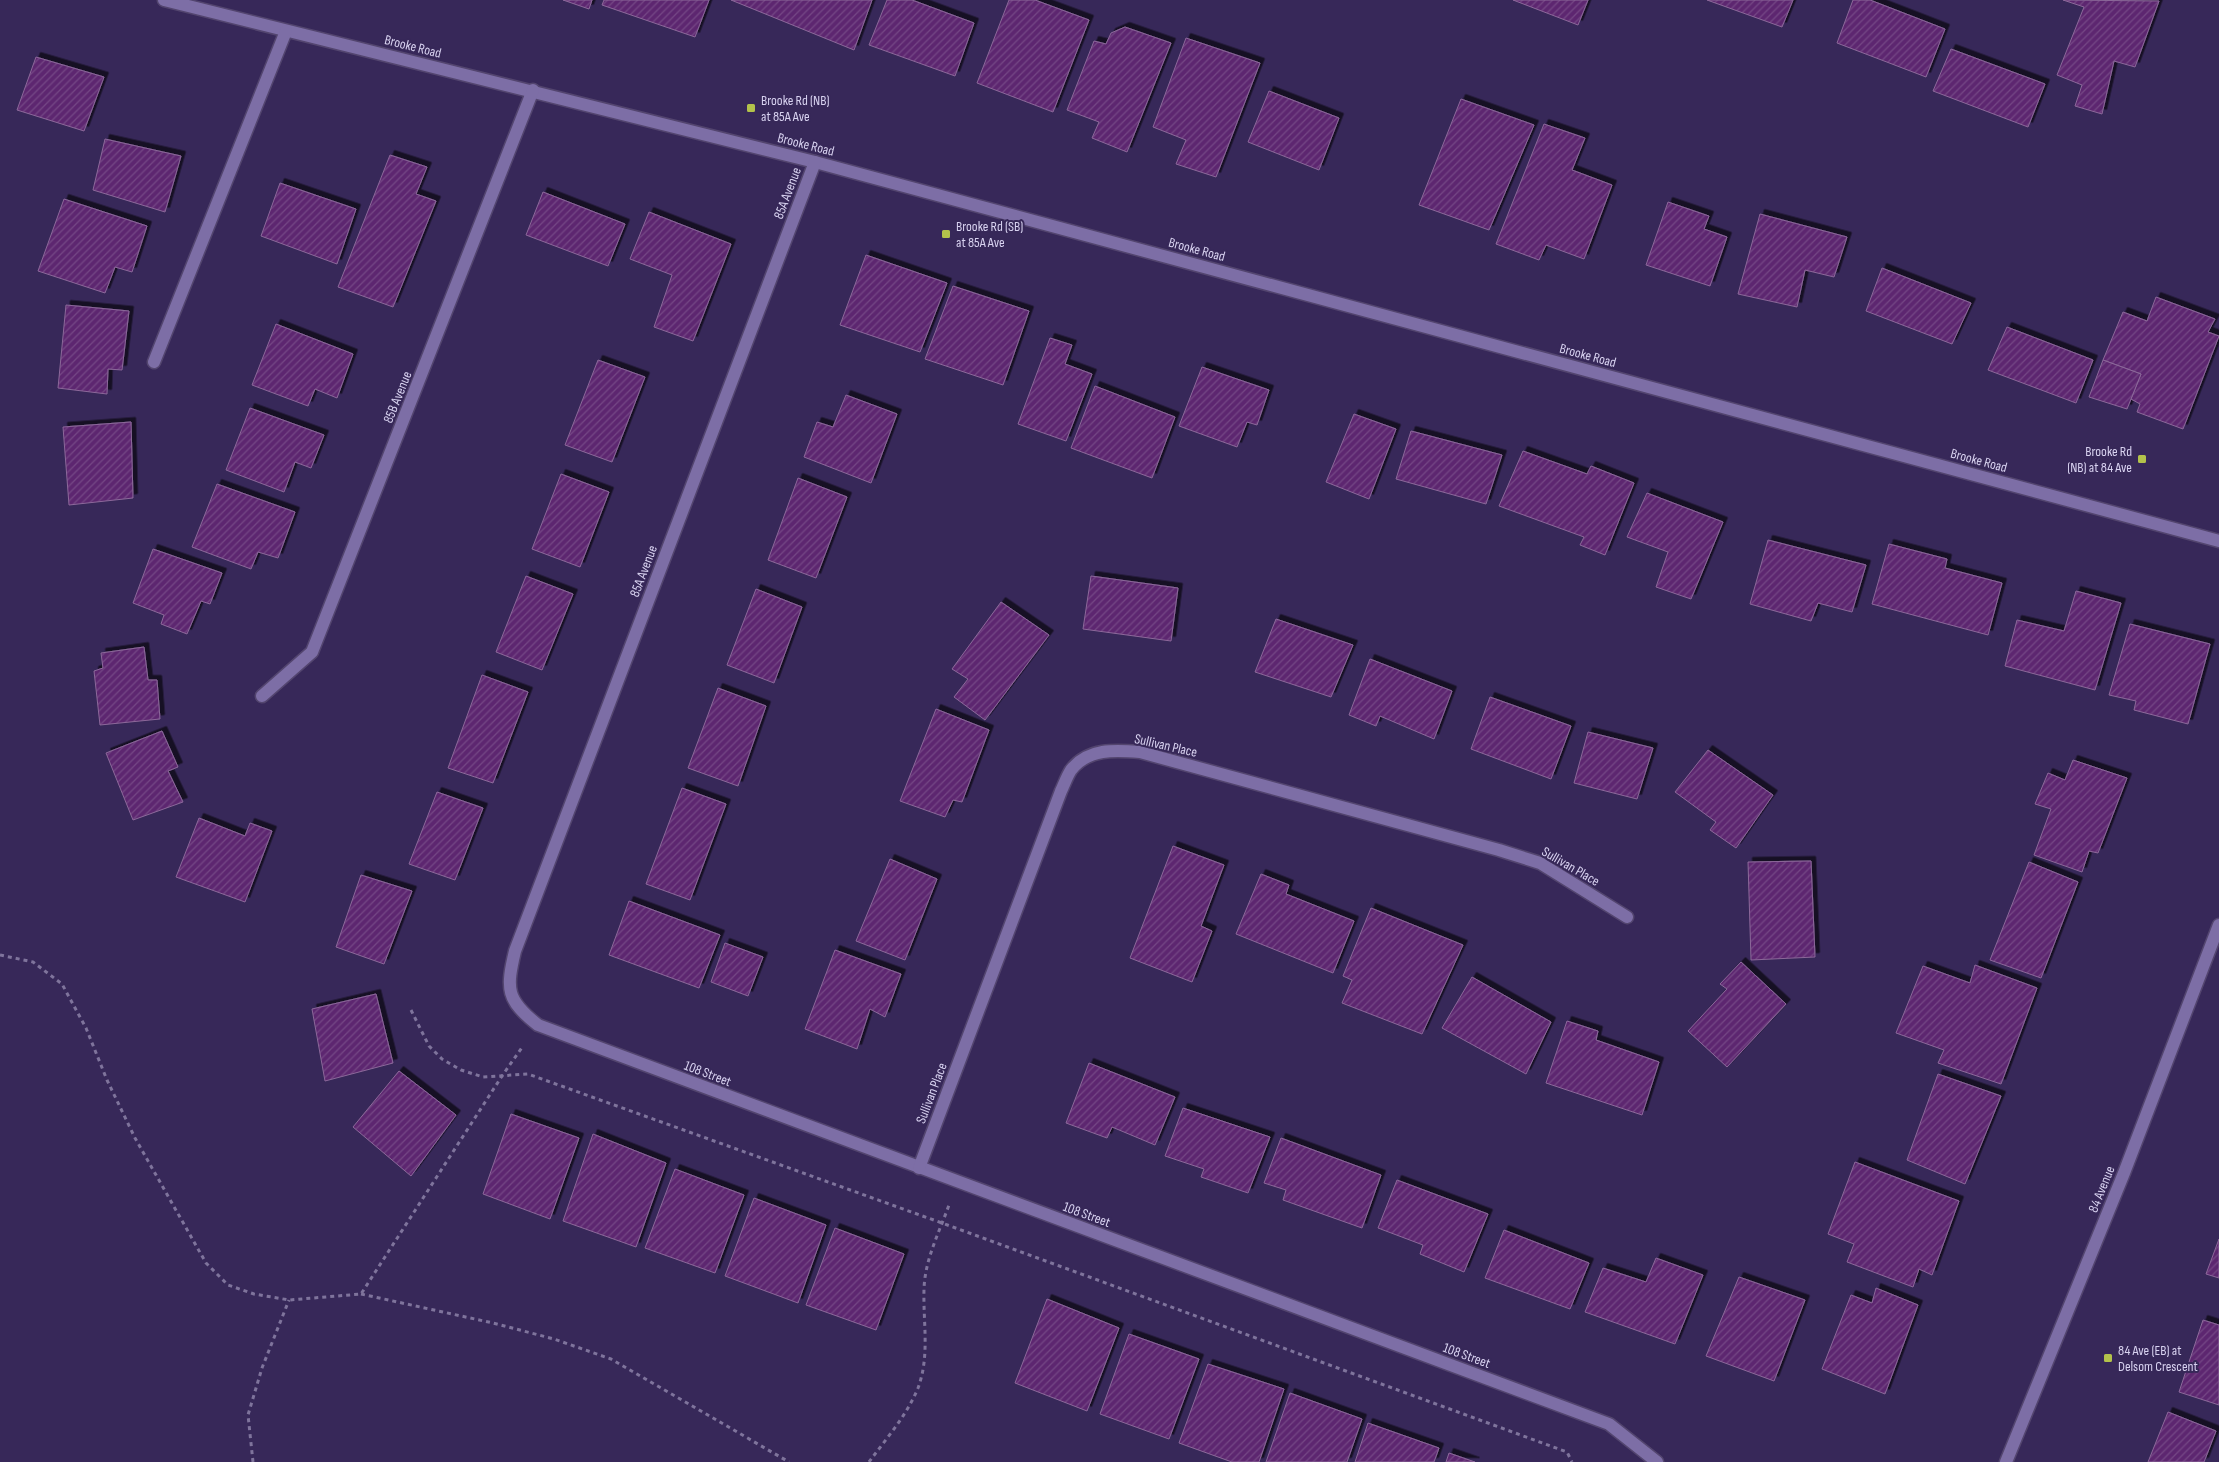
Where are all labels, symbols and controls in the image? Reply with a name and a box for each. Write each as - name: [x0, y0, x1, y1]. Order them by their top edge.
- street label: Brooke Road: [383, 31, 443, 62]
- place label: Brooke Rd (NB) at 85A Ave: [761, 92, 829, 125]
- marker: Brooke Rd (NB) at 85A Ave: [745, 102, 757, 114]
- street label: Brooke Road: [776, 129, 836, 160]
- street label: 85A Avenue: [770, 165, 805, 222]
- place label: Brooke Rd (SB) at 85A Ave: [956, 218, 1023, 251]
- marker: Brooke Rd (SB) at 85A Ave: [940, 228, 952, 240]
- street label: Brooke Road: [1167, 234, 1227, 265]
- street label: Brooke Road: [1558, 340, 1618, 371]
- street label: 85B Avenue: [379, 369, 416, 426]
- place label: Brooke Rd (NB) at 84 Ave: [2067, 443, 2132, 476]
- street label: Brooke Road: [1949, 445, 2009, 476]
- marker: Brooke Rd (NB) at 84 Ave: [2136, 453, 2148, 465]
- street label: 85A Avenue: [626, 543, 661, 600]
- street label: Sullivan Place: [1133, 730, 1199, 761]
- street label: Sullivan Place: [1539, 843, 1603, 890]
- street label: 108 Street: [682, 1057, 734, 1090]
- street label: Sullivan Place: [912, 1060, 951, 1126]
- street label: 84 Avenue: [2084, 1163, 2118, 1215]
- street label: 108 Street: [1061, 1198, 1113, 1231]
- street label: 108 Street: [1441, 1339, 1493, 1372]
- place label: 84 Ave (EB) at Delsom Crescent: [2118, 1342, 2198, 1375]
- marker: 84 Ave (EB) at Delsom Crescent: [2102, 1352, 2114, 1364]

